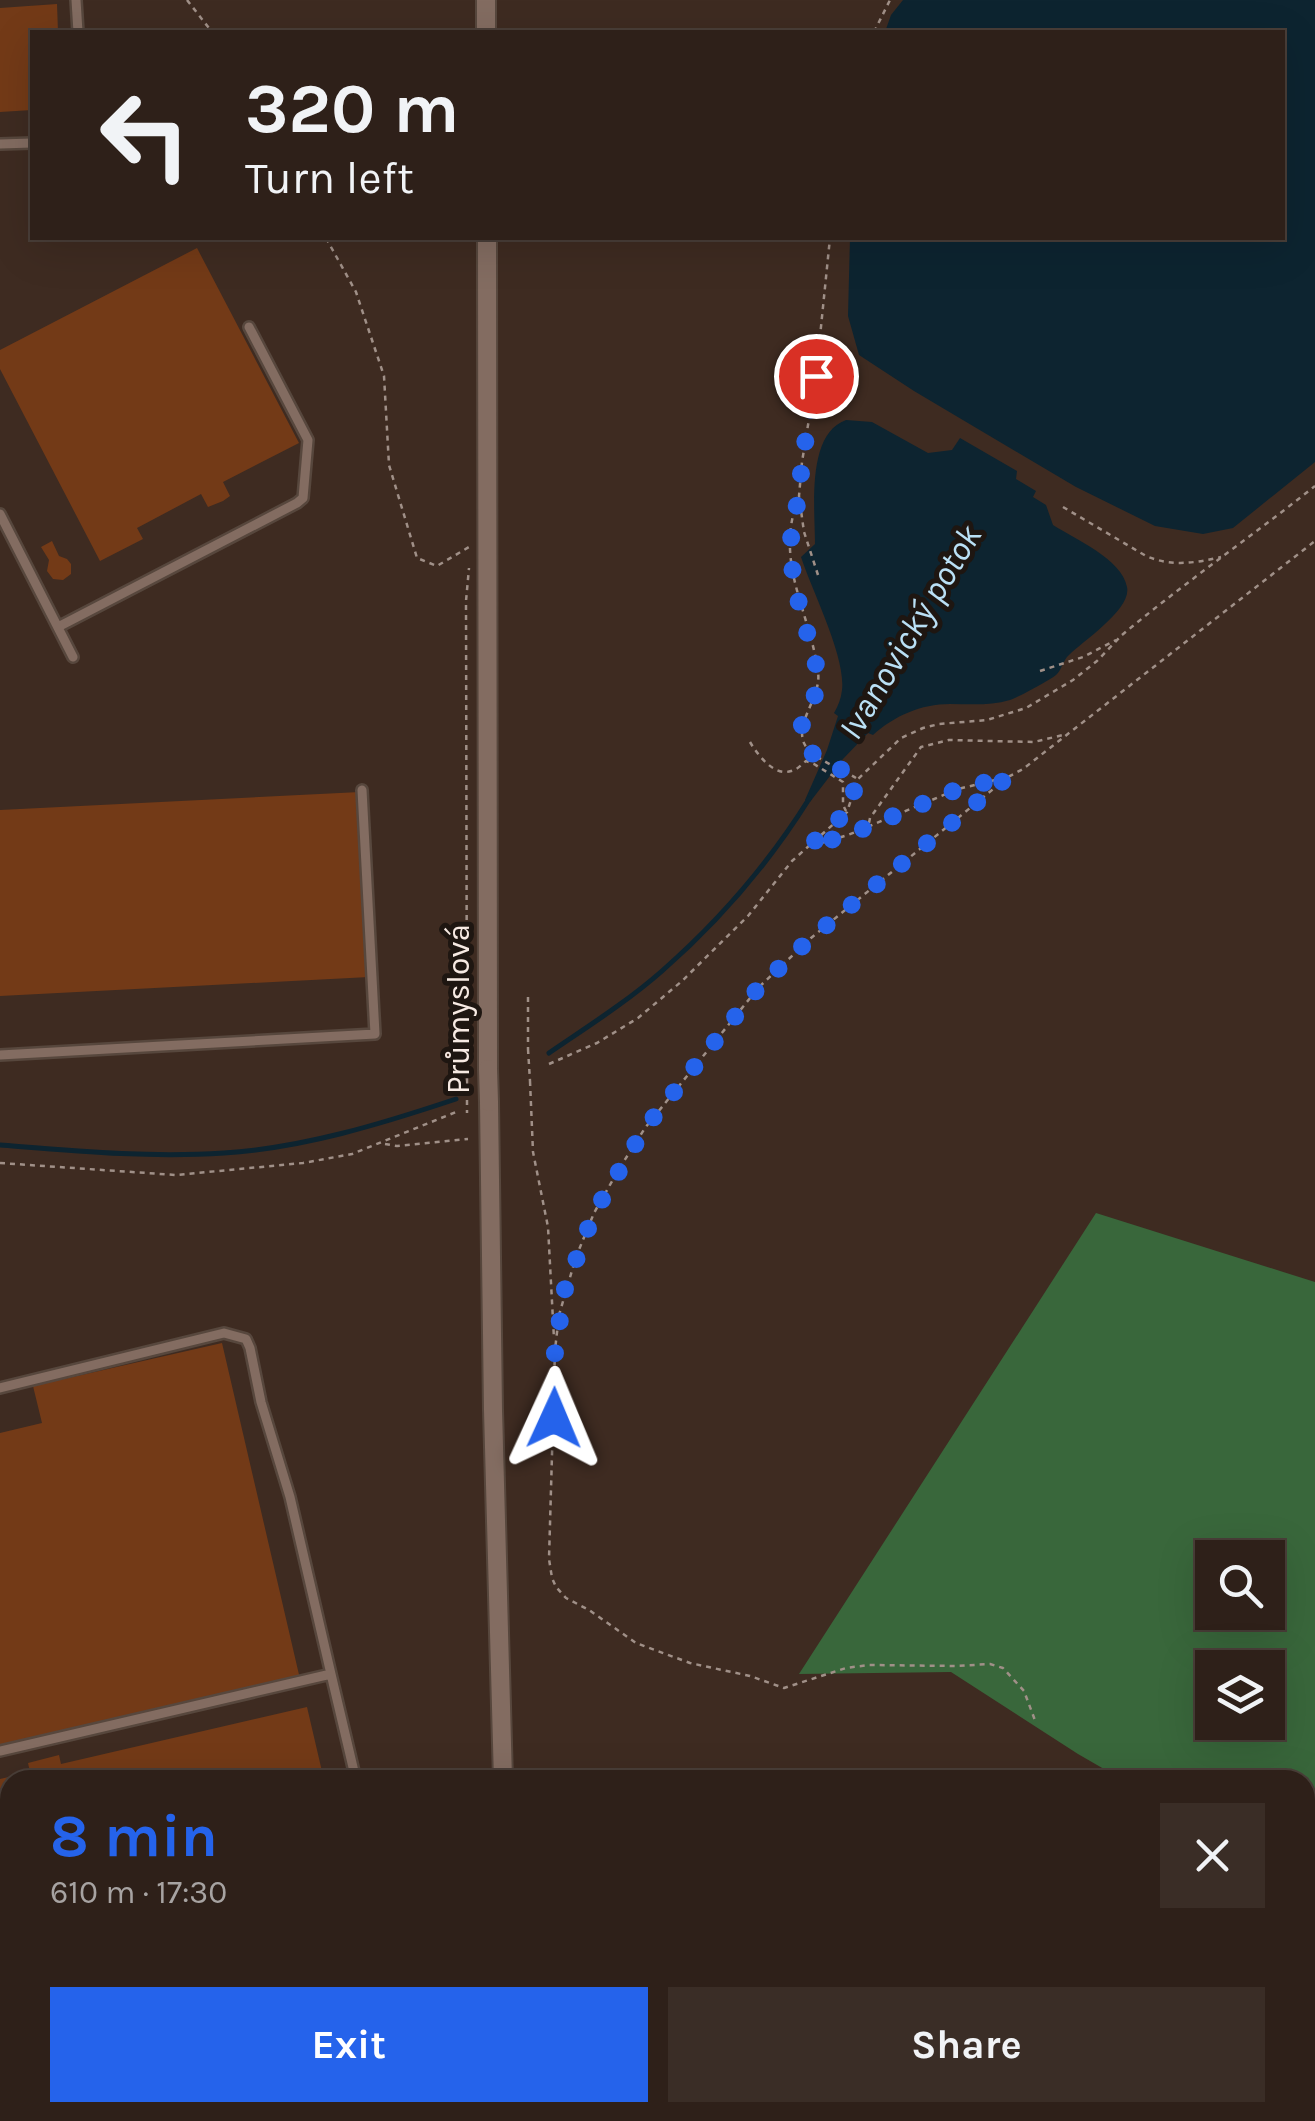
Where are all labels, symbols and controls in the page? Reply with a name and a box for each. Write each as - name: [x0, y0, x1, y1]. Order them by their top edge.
- text: 320 m: [245, 68, 459, 150]
- icon: left: [80, 70, 210, 200]
- text: Turn left: [245, 152, 414, 204]
- pin: [774, 334, 859, 419]
- icon: arrive: [789, 349, 844, 404]
- water label: Ivanovický potok: [830, 517, 990, 747]
- street label: Průmyslová: [440, 924, 477, 1094]
- position arrow: [502, 1366, 606, 1470]
- map controls: [1195, 1540, 1285, 1740]
- button: search: [1195, 1540, 1285, 1630]
- button: layers: [1195, 1650, 1285, 1740]
- text: 8 min: [50, 1801, 218, 1871]
- button: close: [1160, 1803, 1265, 1908]
- text: 610 m · 17:30: [50, 1874, 227, 1911]
- button: Exit: [50, 1987, 648, 2102]
- button: Share: [668, 1987, 1265, 2102]

